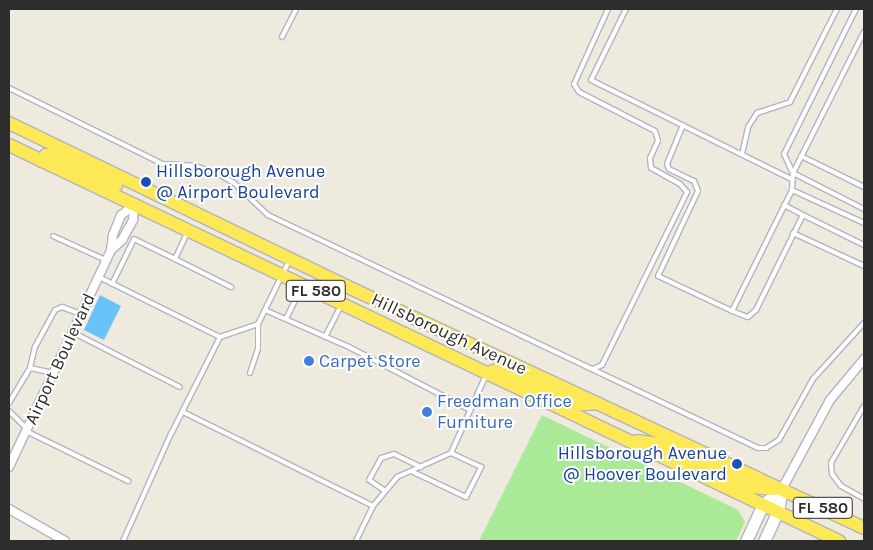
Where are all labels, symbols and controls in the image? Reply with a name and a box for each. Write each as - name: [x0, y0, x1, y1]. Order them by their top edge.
- place label: Hillsborough Avenue @ Airport Boulevard: [156, 161, 325, 203]
- marker: Hillsborough Avenue @ Airport Boulevard: [140, 176, 152, 188]
- road number: FL 580: [285, 278, 347, 304]
- street label: Hillsborough Avenue: [368, 288, 530, 380]
- street label: Airport Boulevard: [20, 290, 100, 428]
- place label: Carpet Store: [319, 350, 420, 372]
- marker: Carpet Store: [303, 355, 315, 367]
- place label: Freedman Office Furniture: [437, 391, 572, 434]
- marker: Freedman Office Furniture: [421, 406, 433, 418]
- place label: Hillsborough Avenue @ Hoover Boulevard: [558, 443, 727, 486]
- marker: Hillsborough Avenue @ Hoover Boulevard: [731, 458, 743, 470]
- road number: FL 580: [792, 494, 854, 522]

